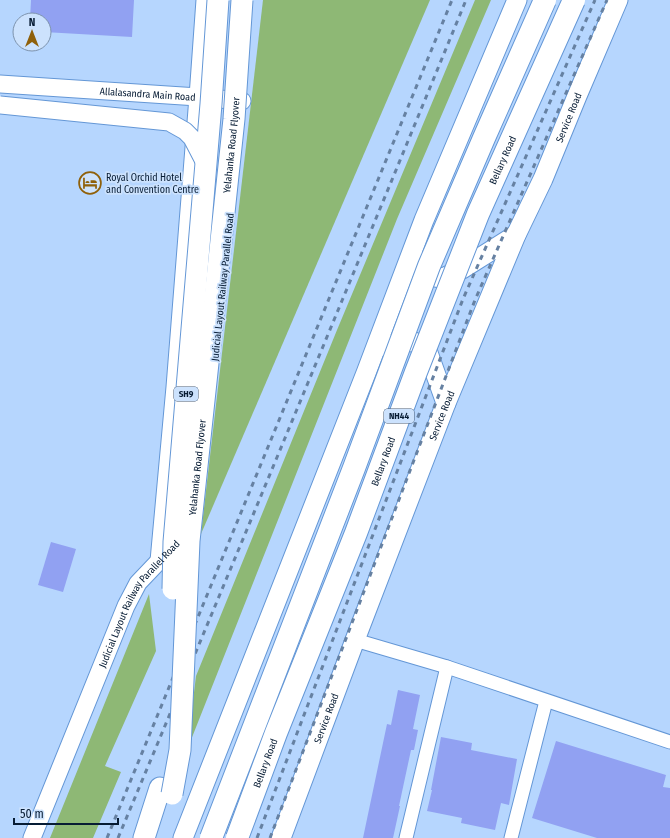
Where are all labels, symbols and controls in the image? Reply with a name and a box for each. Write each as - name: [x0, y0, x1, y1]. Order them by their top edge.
- north arrow: [12, 12, 52, 52]
- text: N: [29, 16, 35, 29]
- street label: Allalasandra Main Road: [99, 86, 196, 104]
- street label: Service Road: [554, 91, 585, 144]
- street label: Yelahanka Road Flyover: [221, 96, 242, 194]
- street label: Bellary Road: [487, 135, 519, 187]
- hotel icon: Royal Orchid Hotel and Convention Centre: [77, 170, 103, 196]
- place label: Royal Orchid Hotel and Convention Centre: [106, 172, 199, 196]
- street label: Judicial Layout Railway Parallel Road: [209, 212, 237, 362]
- road number: SH9: [174, 387, 198, 401]
- street label: Service Road: [427, 389, 457, 442]
- road number: NH44: [384, 409, 414, 423]
- street label: Yelahanka Road Flyover: [187, 418, 209, 516]
- street label: Bellary Road: [369, 435, 398, 488]
- street label: Judicial Layout Railway Parallel Road: [97, 538, 183, 670]
- street label: Service Road: [312, 692, 342, 745]
- street label: Bellary Road: [251, 737, 280, 790]
- scale bar: [14, 800, 118, 826]
- text: 50 m: [20, 807, 44, 821]

